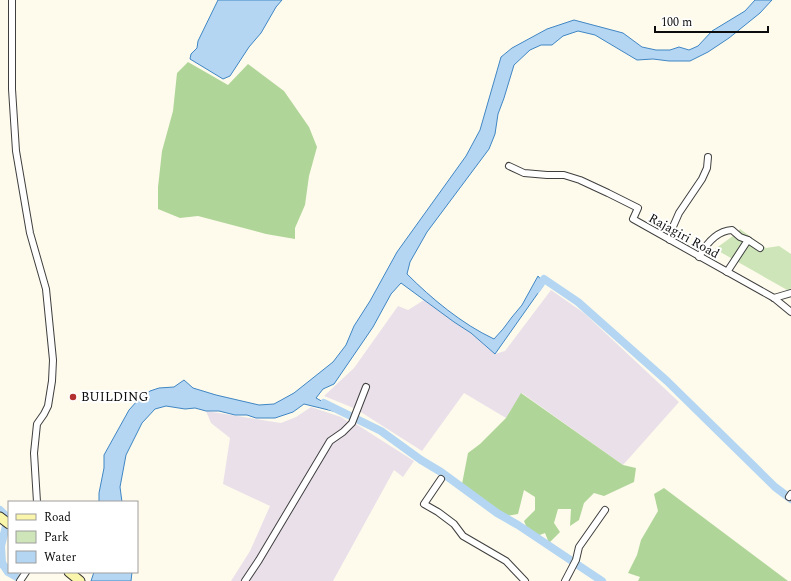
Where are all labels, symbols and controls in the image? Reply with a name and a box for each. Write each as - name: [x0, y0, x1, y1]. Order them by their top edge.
- scale bar: [655, 8, 768, 34]
- text: 100 m: [661, 13, 692, 32]
- street label: Rajagiri Road: [645, 208, 723, 264]
- place label: BUILDING: [81, 387, 148, 407]
- marker: BUILDING: [68, 392, 78, 402]
- legend: [8, 501, 138, 573]
- text: Road: [44, 508, 71, 527]
- text: Park: [44, 528, 69, 547]
- text: Water: [44, 548, 76, 567]

